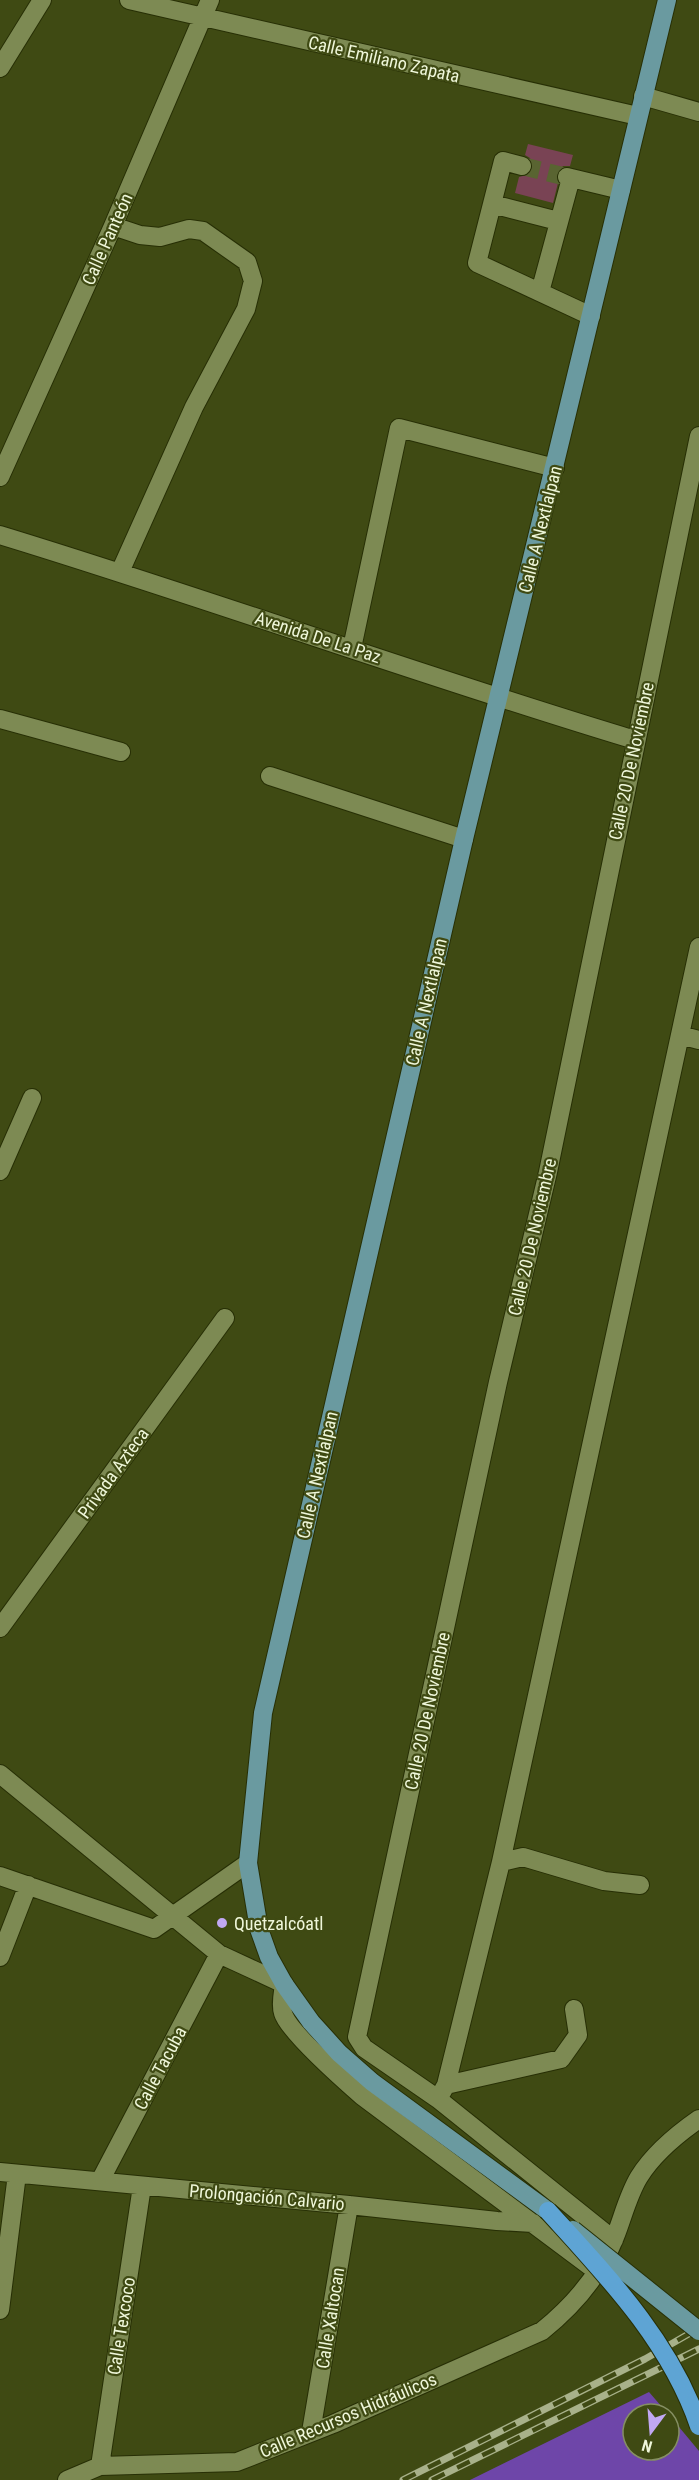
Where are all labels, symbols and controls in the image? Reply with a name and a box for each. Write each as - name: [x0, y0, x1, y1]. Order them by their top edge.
- street label: Calle Emiliano Zapata: [306, 31, 462, 87]
- street label: Calle Panteón: [77, 190, 137, 288]
- street label: Calle A Nextlalpan: [514, 463, 566, 595]
- street label: Avenida De La Paz: [252, 607, 384, 667]
- street label: Calle 20 De Noviembre: [604, 680, 658, 842]
- street label: Calle A Nextlalpan: [401, 936, 451, 1068]
- street label: Calle 20 De Noviembre: [504, 1156, 560, 1318]
- street label: Calle A Nextlalpan: [292, 1409, 342, 1541]
- street label: Privada Azteca: [73, 1424, 153, 1522]
- street label: Calle 20 De Noviembre: [400, 1630, 454, 1792]
- place label: Quetzalcóatl: [234, 1913, 323, 1934]
- marker: Quetzalcóatl: [215, 1916, 229, 1930]
- street label: Calle Tacuba: [129, 2023, 191, 2113]
- street label: Prolongación Calvario: [188, 2180, 346, 2214]
- street label: Calle Xaltocan: [312, 2266, 348, 2370]
- street label: Calle Texcoco: [103, 2276, 139, 2376]
- street label: Calle Recursos Hidráulicos: [256, 2368, 440, 2462]
- north arrow: [621, 2402, 681, 2462]
- text: N: [640, 2435, 654, 2456]

